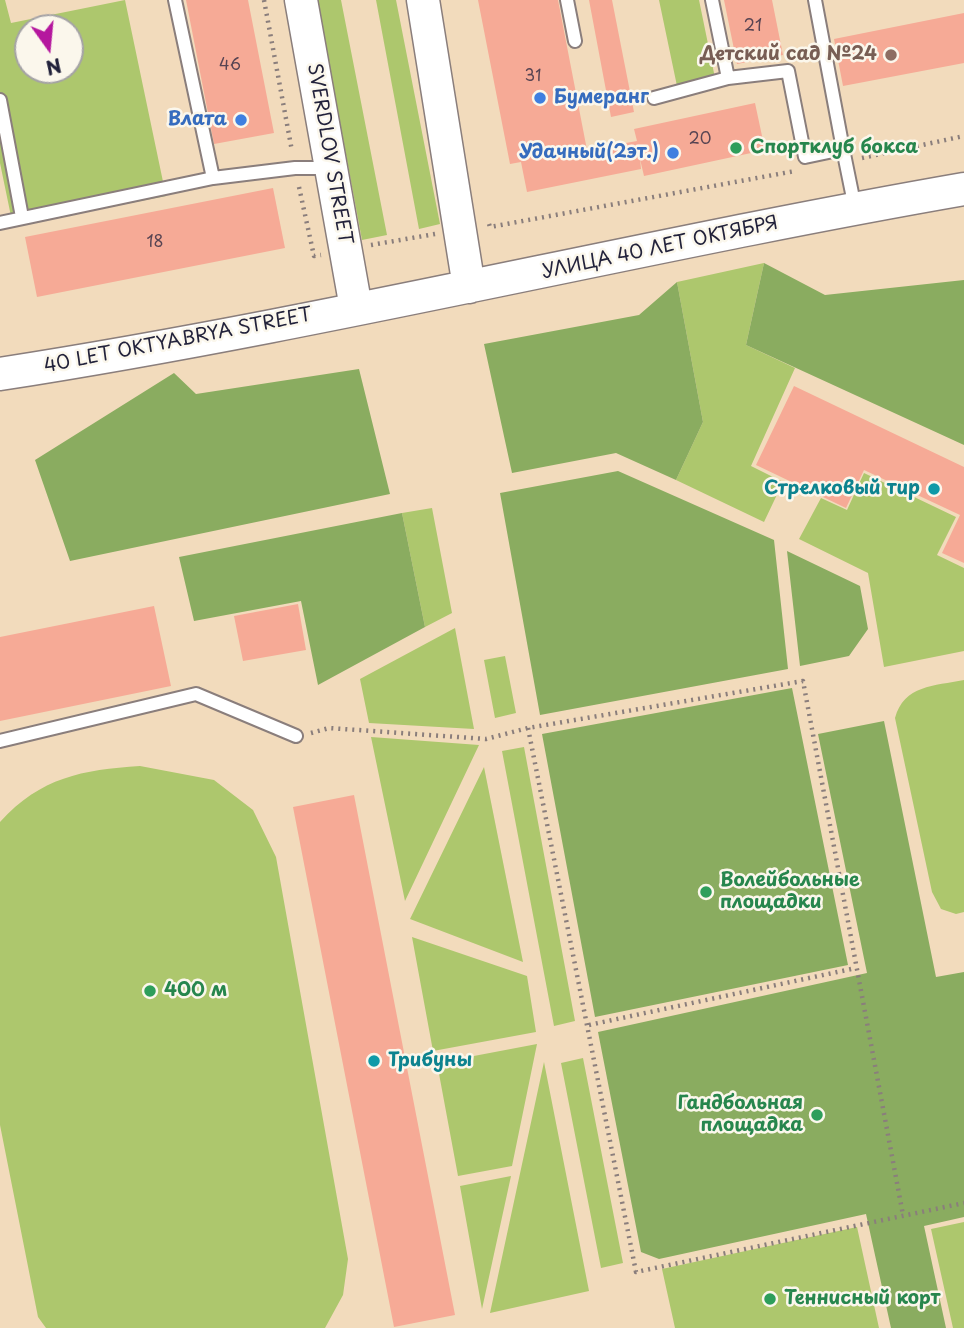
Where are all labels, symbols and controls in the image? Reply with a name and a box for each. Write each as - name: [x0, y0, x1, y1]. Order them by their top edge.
- north arrow: [14, 14, 84, 84]
- house number: 21: [744, 17, 762, 37]
- place label: Детский сад №24: [700, 44, 877, 66]
- marker: Детский сад №24: [883, 47, 899, 63]
- text: N: [43, 52, 65, 83]
- house number: 46: [219, 56, 241, 76]
- street label: SVERDLOV STREET: [302, 62, 356, 246]
- house number: 31: [525, 67, 541, 87]
- place label: Бумеранг: [554, 87, 649, 109]
- marker: Бумеранг: [532, 90, 548, 106]
- place label: Влата: [168, 109, 227, 131]
- marker: Влата: [233, 112, 249, 128]
- house number: 20: [689, 130, 711, 150]
- place label: Спортклуб бокса: [750, 137, 918, 159]
- marker: Спортклуб бокса: [728, 140, 744, 156]
- place label: Удачный(2эт.): [519, 142, 659, 164]
- marker: Удачный(2эт.): [665, 145, 681, 161]
- street label: УЛИЦА 40 ЛЕТ ОКТЯБРЯ: [540, 212, 780, 284]
- house number: 18: [146, 233, 164, 253]
- street label: 40 LET OKTYABRYA STREET: [42, 304, 314, 378]
- place label: Стрелковый тир: [764, 478, 920, 500]
- marker: Стрелковый тир: [926, 481, 942, 497]
- place label: Волейбольные площадки: [720, 870, 860, 914]
- marker: Волейбольные площадки: [698, 884, 714, 900]
- place label: 400 м: [164, 980, 227, 1002]
- marker: 400 м: [142, 983, 158, 999]
- place label: Трибуны: [388, 1050, 472, 1072]
- marker: Трибуны: [366, 1053, 382, 1069]
- place label: Гандбольная площадка: [678, 1093, 803, 1137]
- marker: Гандбольная площадка: [809, 1107, 825, 1123]
- place label: Теннисный корт: [784, 1288, 940, 1310]
- marker: Теннисный корт: [762, 1291, 778, 1307]

